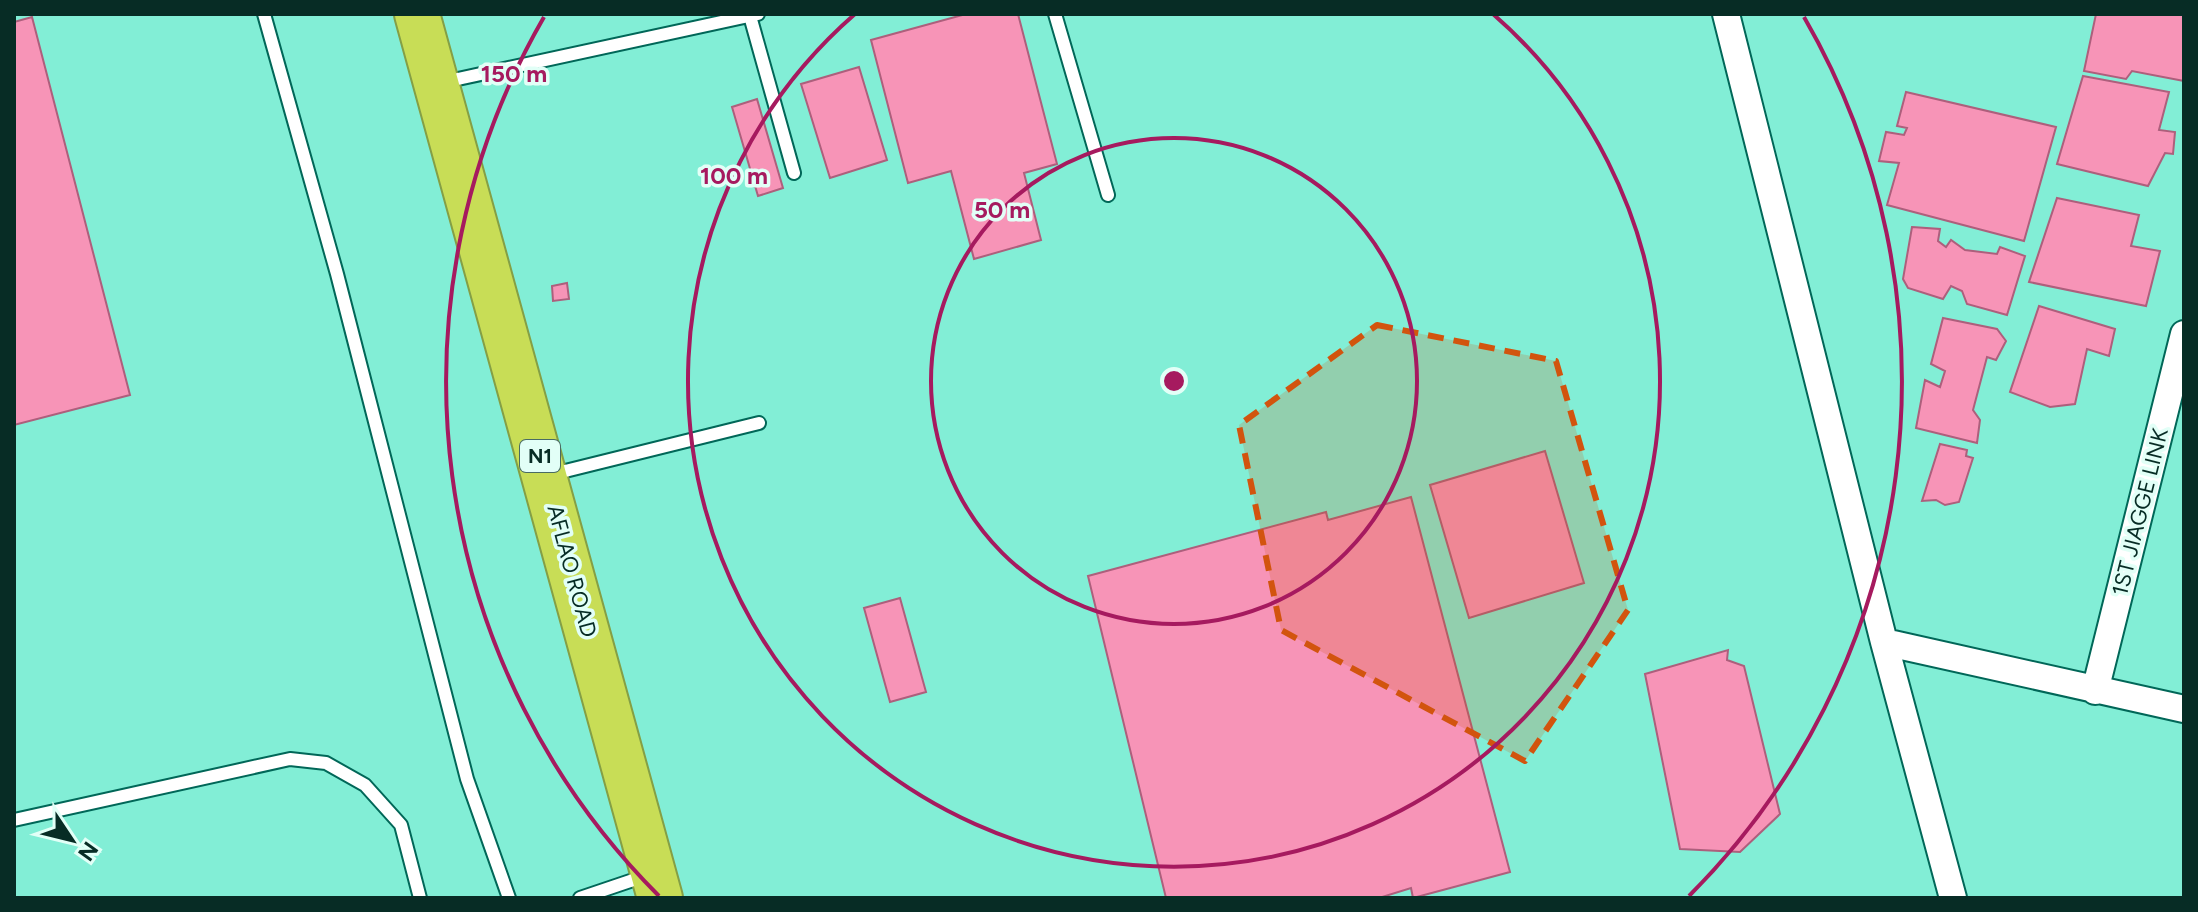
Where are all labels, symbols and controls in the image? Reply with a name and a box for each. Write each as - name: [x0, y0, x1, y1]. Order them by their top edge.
- text: 150 m: [481, 59, 547, 88]
- text: 100 m: [700, 161, 768, 190]
- text: 50 m: [974, 195, 1030, 224]
- centre of rings: [1160, 367, 1188, 395]
- street label: 1ST JIAGGE LINK: [2106, 425, 2174, 598]
- road number: N1: [520, 440, 560, 472]
- street label: AFLAO ROAD: [541, 502, 603, 640]
- north arrow: [32, 800, 112, 880]
- text: N: [72, 836, 104, 866]

